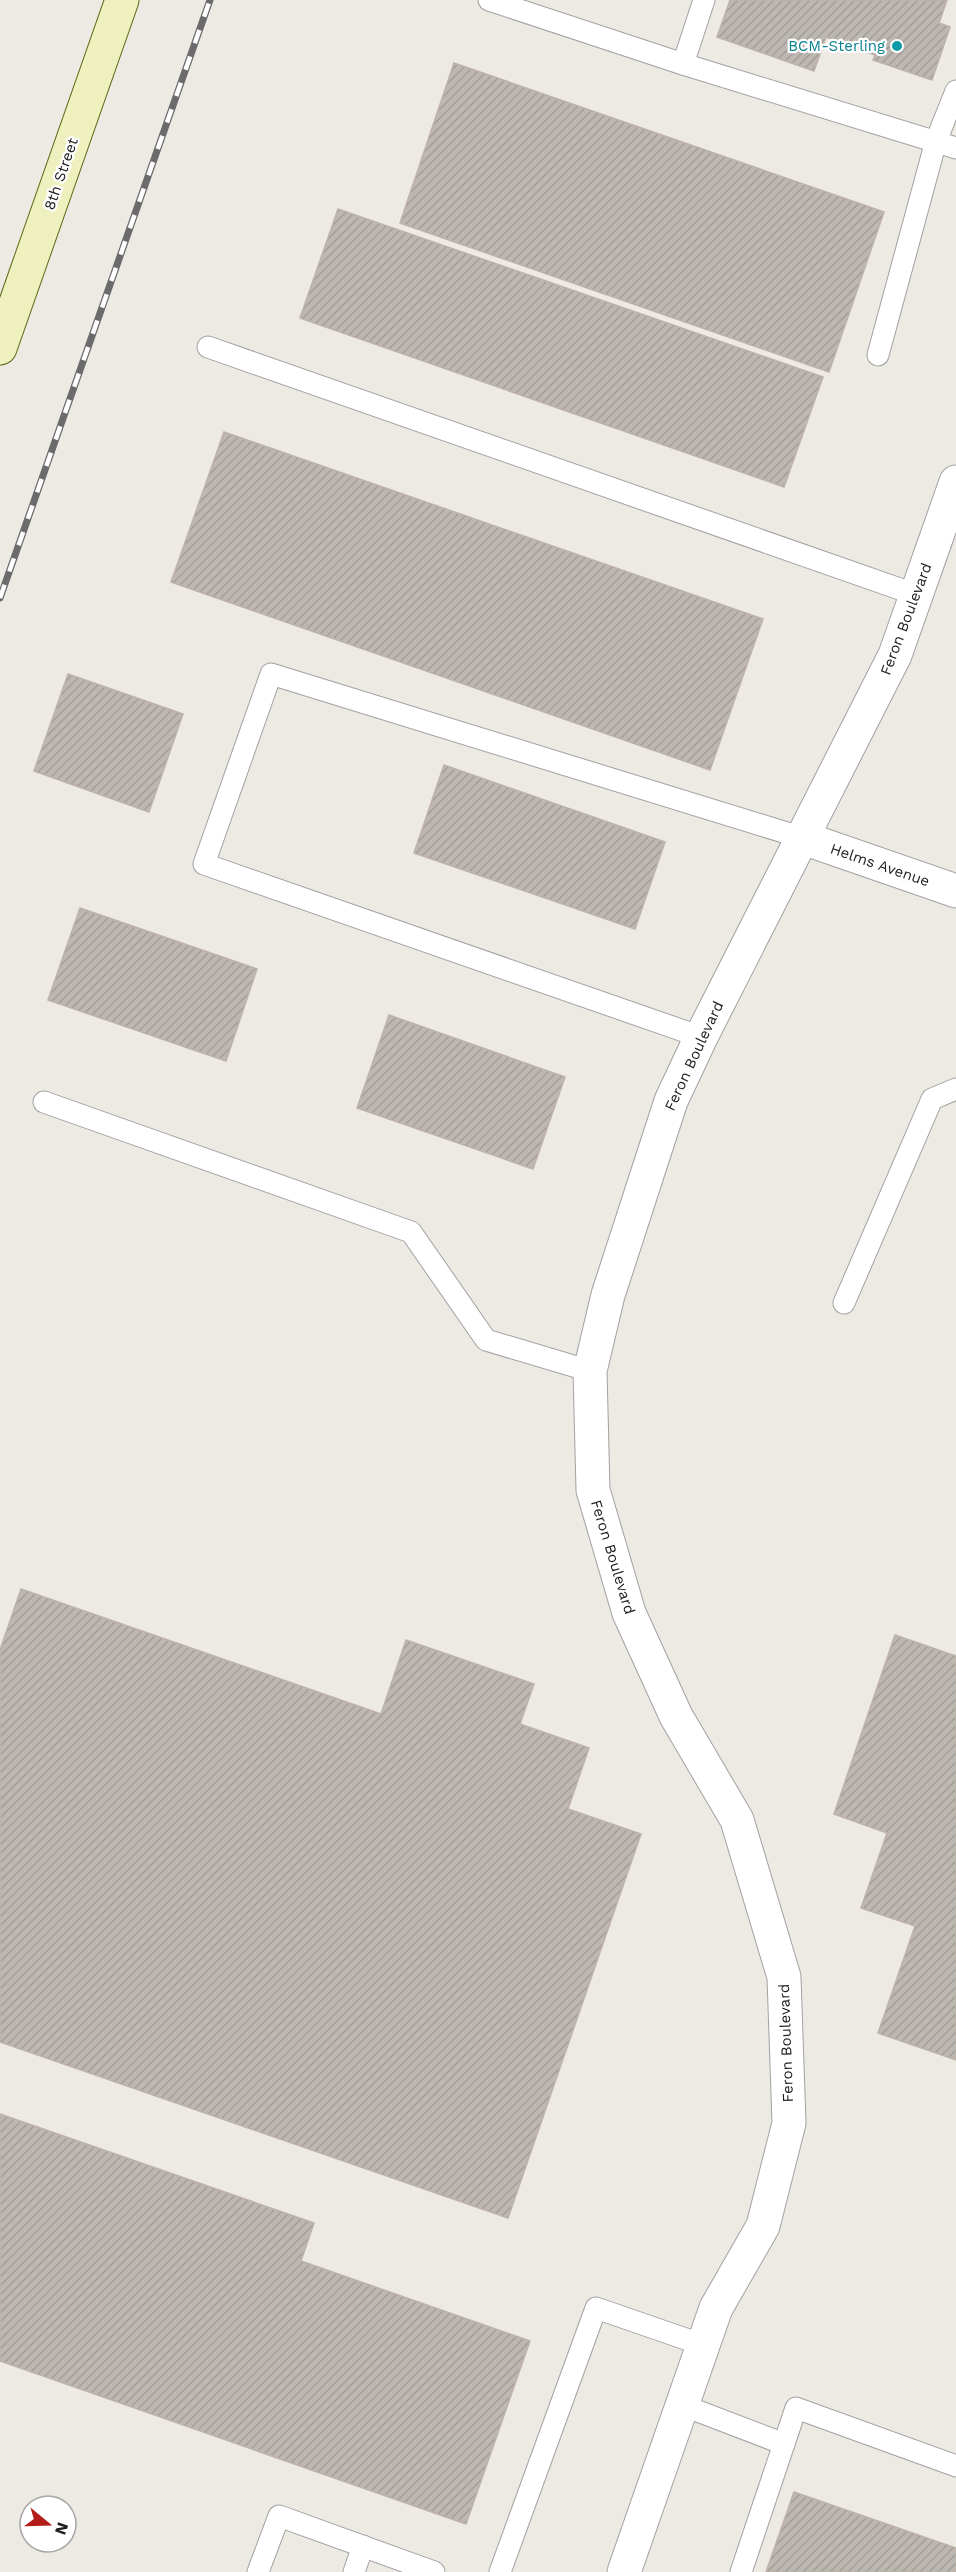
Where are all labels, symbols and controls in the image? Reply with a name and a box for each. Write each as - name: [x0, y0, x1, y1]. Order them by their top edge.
- place label: BCM-Sterling: [788, 37, 885, 55]
- marker: BCM-Sterling: [890, 39, 904, 53]
- street label: 8th Street: [40, 135, 82, 212]
- street label: Feron Boulevard: [876, 560, 936, 678]
- street label: Helms Avenue: [828, 840, 932, 890]
- street label: Feron Boulevard: [661, 998, 727, 1114]
- street label: Feron Boulevard: [587, 1498, 639, 1616]
- street label: Feron Boulevard: [775, 1983, 797, 2103]
- north arrow: [18, 2494, 78, 2554]
- text: N: [51, 2520, 73, 2537]

